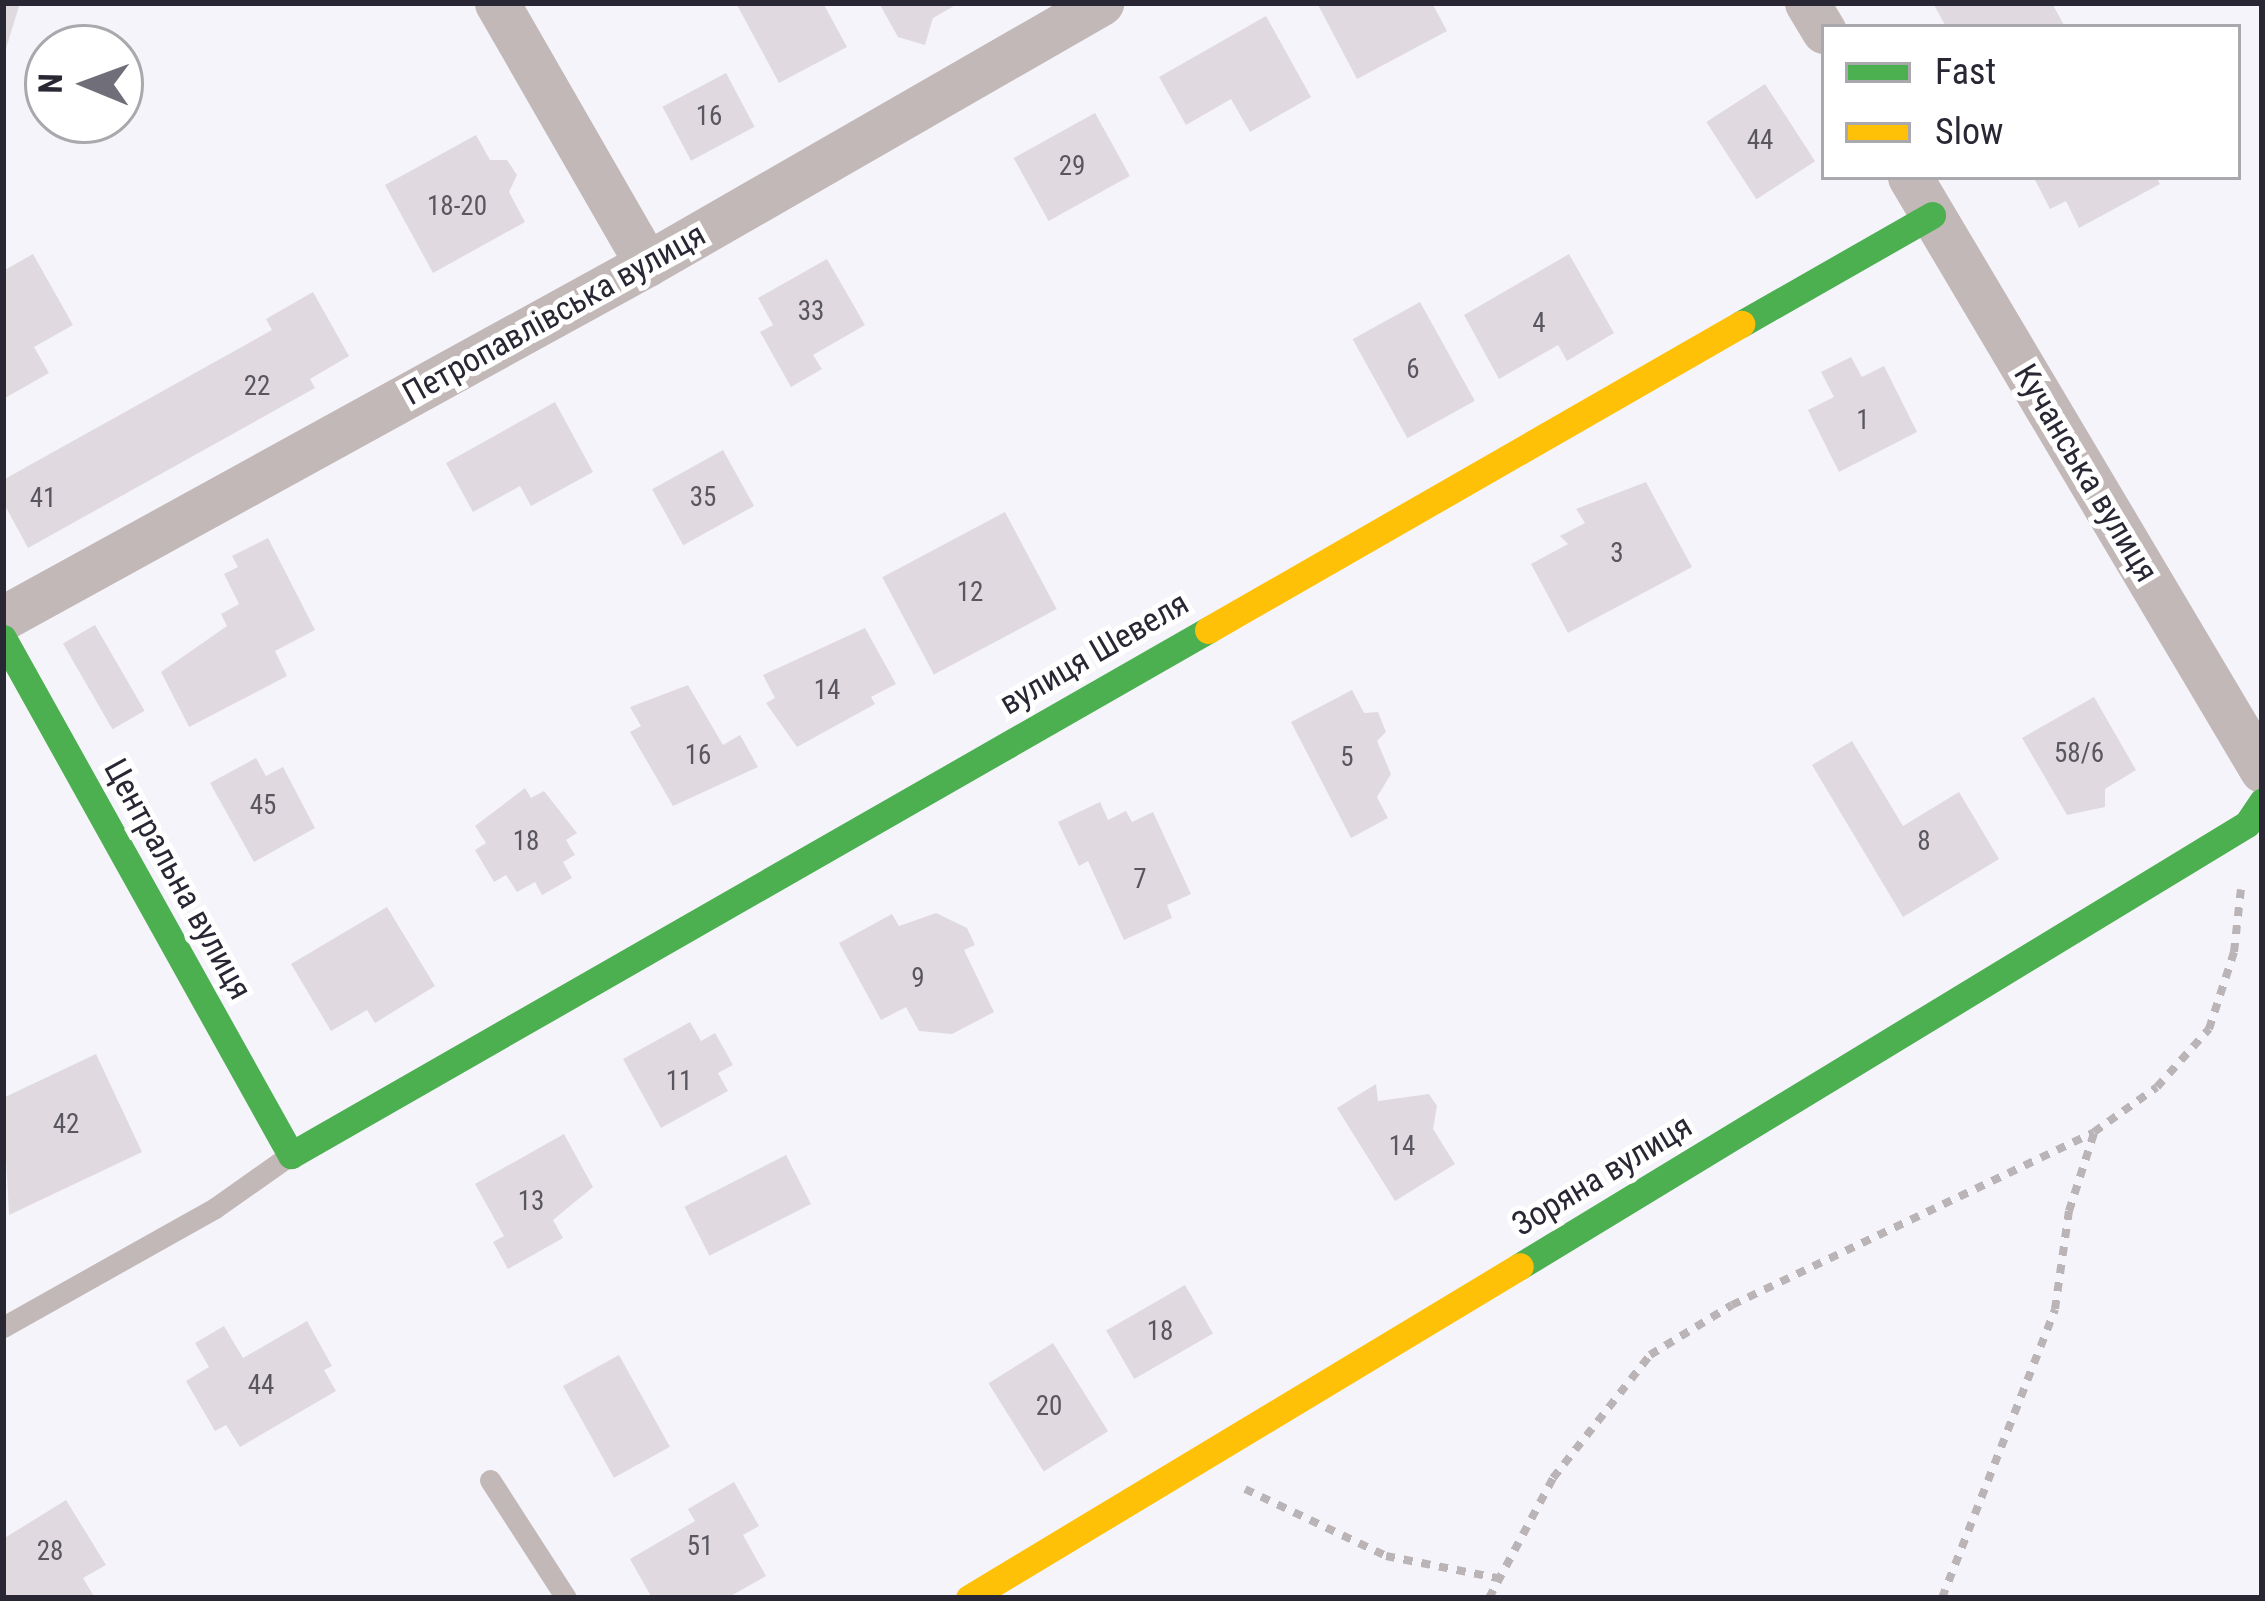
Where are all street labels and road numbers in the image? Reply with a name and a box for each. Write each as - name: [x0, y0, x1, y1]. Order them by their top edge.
- street label: Петропавлівська вулиця: [396, 214, 712, 414]
- street label: Кучанська вулиця: [2005, 357, 2167, 589]
- street label: вулиця Шевеля: [993, 583, 1195, 723]
- street label: Центральна вулиця: [96, 752, 260, 1006]
- street label: Зоряна вулиця: [1505, 1106, 1699, 1244]

